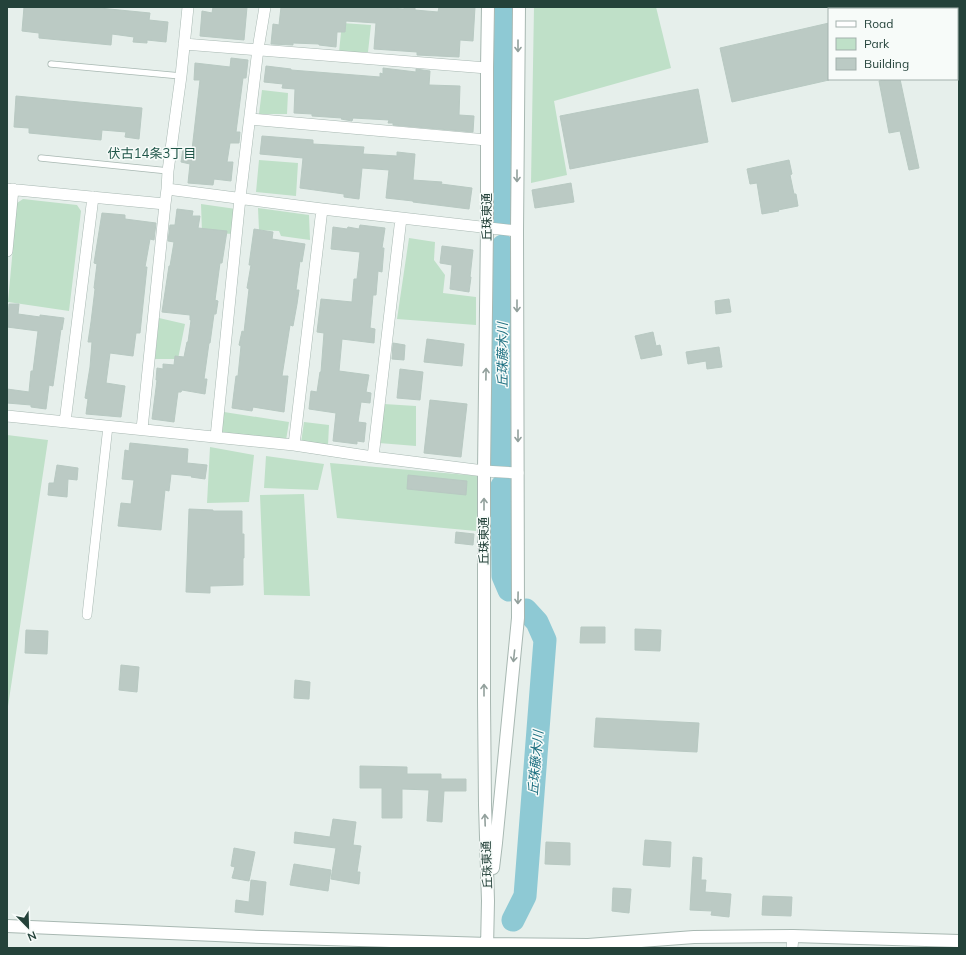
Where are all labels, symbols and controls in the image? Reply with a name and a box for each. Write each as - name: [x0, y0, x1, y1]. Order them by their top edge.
- legend: [828, 8, 958, 80]
- text: Road: [864, 16, 893, 31]
- text: Park: [864, 36, 890, 51]
- one-way arrow: [514, 39, 522, 52]
- text: Building: [864, 56, 909, 71]
- district label: 伏古14条3丁目: [108, 145, 196, 161]
- one-way arrow: [513, 169, 521, 182]
- street label: 丘珠東通: [479, 193, 494, 241]
- one-way arrow: [513, 299, 521, 312]
- water label: 丘珠藤木川: [494, 321, 510, 388]
- one-way arrow: [482, 368, 489, 381]
- one-way arrow: [514, 429, 522, 442]
- one-way arrow: [480, 498, 488, 511]
- street label: 丘珠東通: [476, 517, 491, 565]
- one-way arrow: [515, 591, 522, 604]
- one-way arrow: [511, 649, 518, 662]
- one-way arrow: [480, 684, 488, 697]
- water label: 丘珠藤木川: [524, 728, 546, 796]
- one-way arrow: [481, 814, 489, 827]
- street label: 丘珠東通: [478, 841, 495, 889]
- north arrow: [8, 907, 48, 947]
- text: N: [25, 928, 38, 944]

